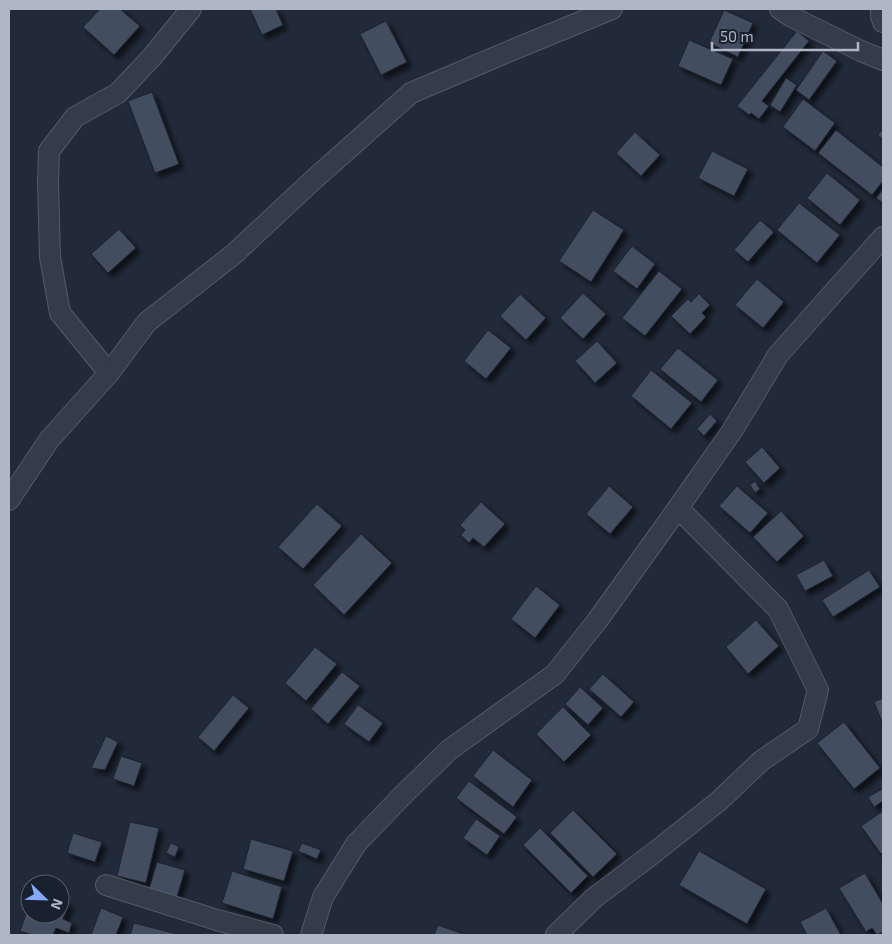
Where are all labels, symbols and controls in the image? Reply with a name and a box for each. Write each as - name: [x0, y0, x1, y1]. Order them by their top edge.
- scale bar: [712, 20, 858, 52]
- text: 50 m: [720, 27, 754, 45]
- north arrow: [20, 874, 70, 924]
- text: N: [48, 896, 67, 912]

